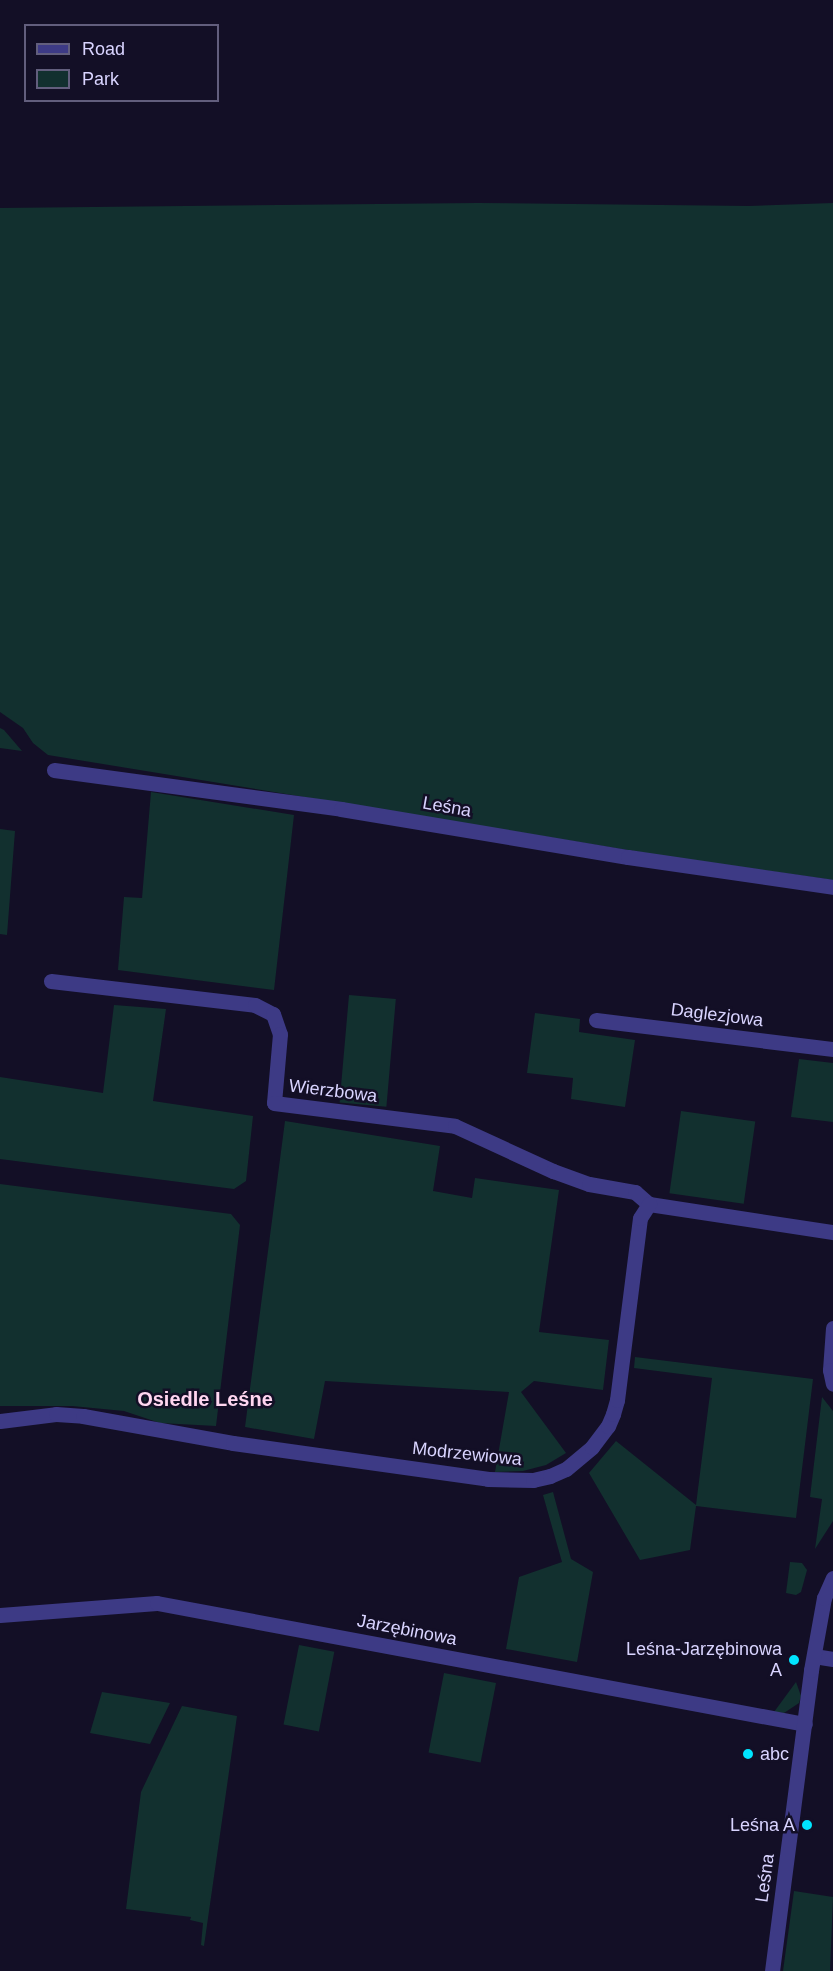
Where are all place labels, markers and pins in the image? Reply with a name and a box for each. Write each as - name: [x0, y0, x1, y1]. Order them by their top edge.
- place label: Leśna-Jarzębinowa A: [626, 1639, 782, 1682]
- marker: Leśna-Jarzębinowa A: [787, 1653, 801, 1667]
- place label: abc: [760, 1743, 789, 1765]
- marker: abc: [741, 1747, 755, 1761]
- place label: Leśna A: [729, 1814, 795, 1836]
- marker: Leśna A: [800, 1818, 814, 1832]

